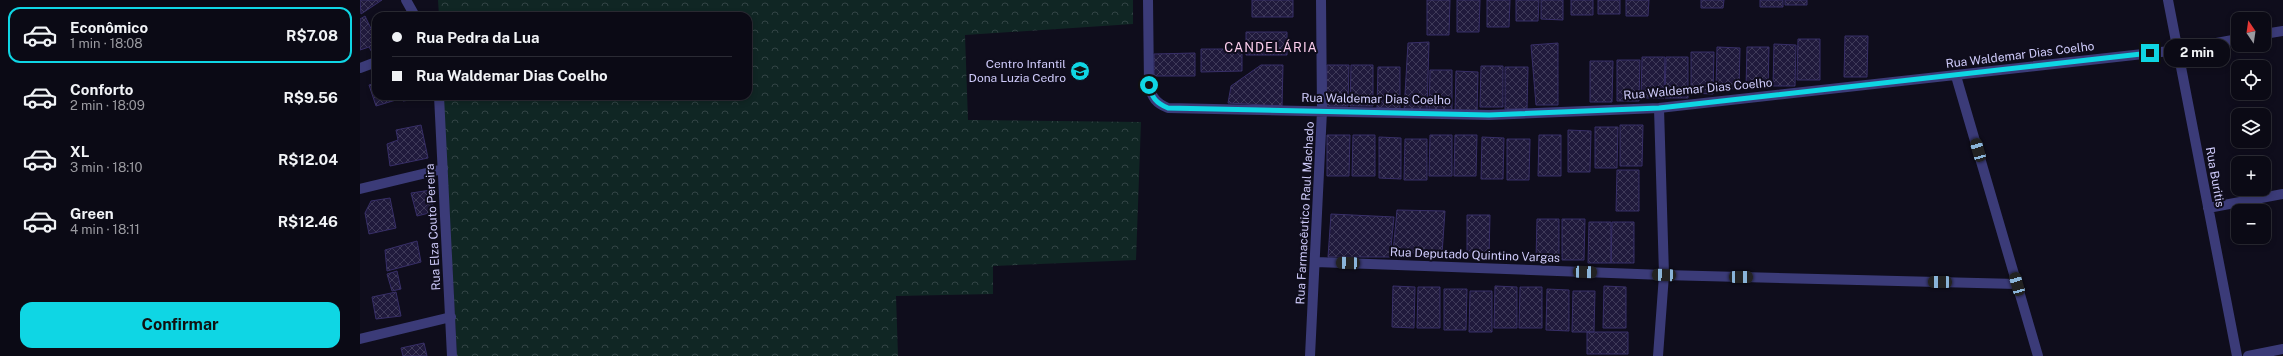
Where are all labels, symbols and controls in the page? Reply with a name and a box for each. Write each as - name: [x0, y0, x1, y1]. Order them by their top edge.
- north arrow: [2231, 12, 2271, 52]
- map controls: [2231, 12, 2271, 244]
- icon: car: [22, 17, 58, 53]
- text: Econômico: [70, 19, 148, 36]
- text: R$7.08: [286, 27, 338, 44]
- text: Rua Pedra da Lua: [416, 29, 540, 46]
- text: 1 min · 18:08: [70, 36, 143, 51]
- district label: CANDELÁRIA: [1224, 39, 1318, 55]
- street label: Rua Waldemar Dias Coelho: [1945, 39, 2095, 71]
- callout: 2 min: [2164, 39, 2230, 67]
- route end: [2141, 44, 2159, 62]
- text: 2 min: [2180, 45, 2214, 60]
- place label: Centro Infantil Dona Luzia Cedro: [969, 57, 1066, 85]
- school or university icon: Centro Infantil Dona Luzia Cedro: [1069, 60, 1091, 82]
- button: locate: [2231, 60, 2271, 100]
- text: Rua Waldemar Dias Coelho: [416, 67, 608, 84]
- street label: Rua Waldemar Dias Coelho: [1623, 75, 1773, 102]
- route start: [1140, 76, 1158, 94]
- icon: car: [22, 79, 58, 115]
- text: Conforto: [70, 81, 133, 98]
- text: R$9.56: [283, 89, 338, 106]
- street label: Rua Waldemar Dias Coelho: [1301, 91, 1451, 107]
- text: 2 min · 18:09: [70, 98, 145, 113]
- button: layers: [2231, 108, 2271, 148]
- street label: Rua Farmacêutico Raul Machado: [1293, 121, 1317, 305]
- car: [1969, 137, 1987, 163]
- icon: car: [22, 141, 58, 177]
- text: XL: [70, 143, 89, 160]
- street label: Rua Buritis: [2203, 146, 2227, 208]
- text: R$12.04: [278, 151, 338, 168]
- button: +: [2231, 156, 2271, 196]
- text: 3 min · 18:10: [70, 160, 143, 175]
- street label: Rua Elza Couto Pereira: [423, 163, 443, 291]
- icon: car: [22, 203, 58, 239]
- button: −: [2231, 204, 2271, 244]
- text: Green: [70, 205, 114, 222]
- text: R$12.46: [278, 213, 338, 230]
- text: 4 min · 18:11: [70, 222, 140, 237]
- street label: Rua Deputado Quintino Vargas: [1390, 245, 1560, 265]
- car: [1336, 257, 1360, 269]
- car: [1573, 266, 1597, 278]
- car: [1652, 269, 1676, 281]
- car: [1729, 271, 1753, 283]
- car: [2008, 271, 2026, 297]
- car: [1928, 276, 1952, 288]
- button: Confirmar: [20, 302, 340, 348]

